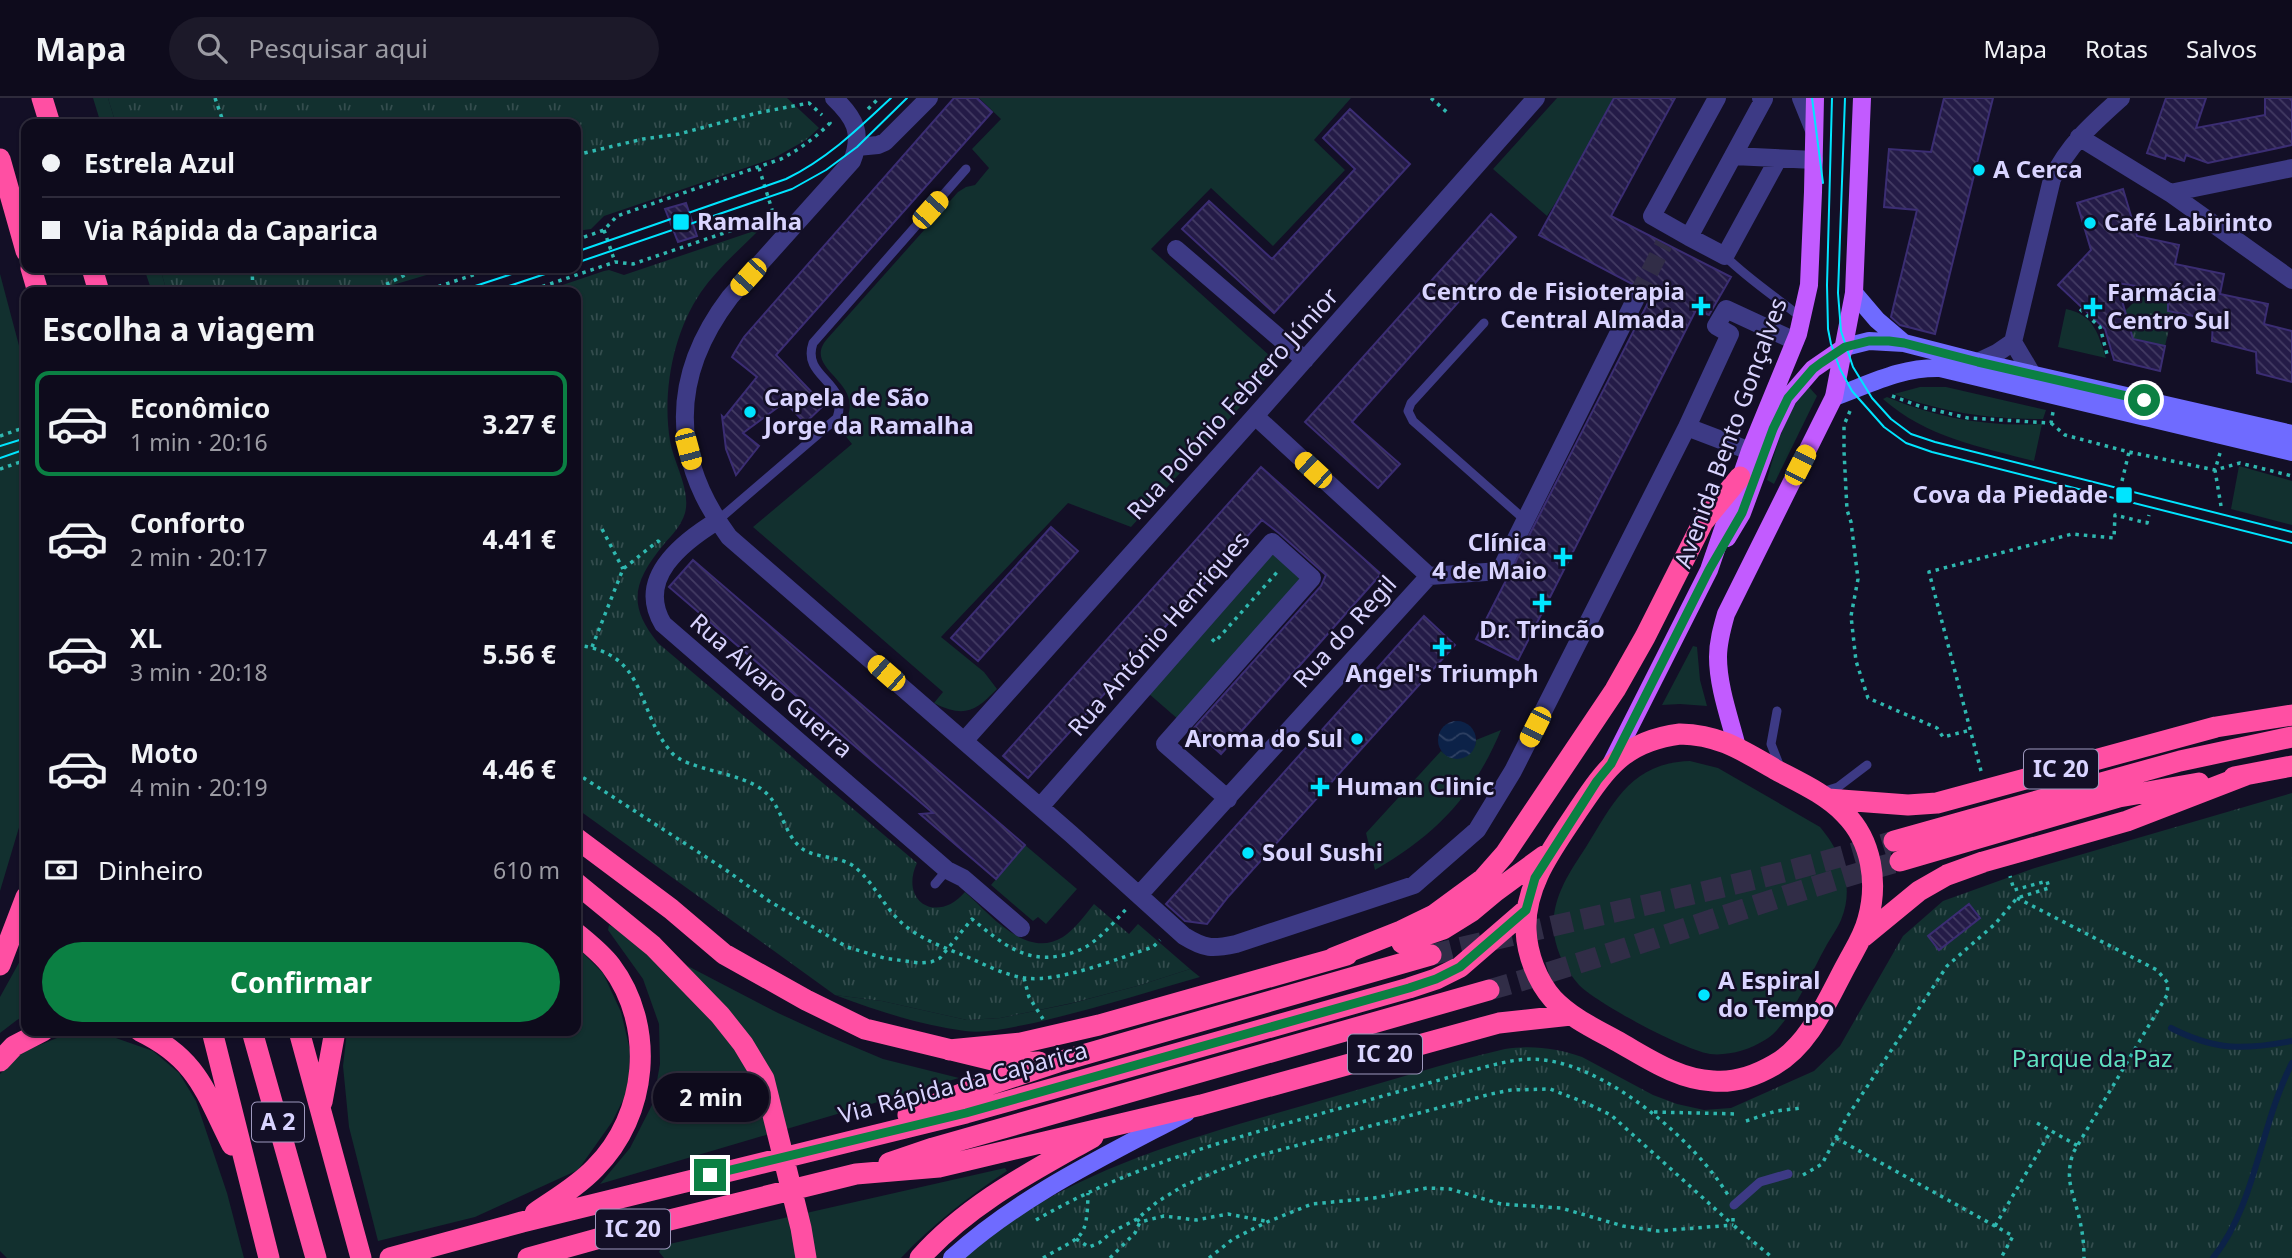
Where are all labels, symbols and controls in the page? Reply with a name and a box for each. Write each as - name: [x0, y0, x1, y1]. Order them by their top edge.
- search box: [169, 17, 659, 80]
- text: Mapa: [35, 26, 127, 71]
- icon: search: [193, 29, 231, 67]
- text: Pesquisar aqui: [249, 30, 428, 66]
- text: Mapa: [1983, 32, 2047, 65]
- text: Rotas: [2085, 32, 2148, 65]
- text: Salvos: [2186, 32, 2257, 65]
- text: Estrela Azul: [84, 145, 235, 181]
- place label: A Cerca: [1993, 152, 2083, 185]
- marker: A Cerca: [1971, 162, 1987, 178]
- car: [909, 187, 952, 233]
- place label: Ramalha: [697, 204, 802, 237]
- place label: Café Labirinto: [2104, 205, 2273, 238]
- text: Via Rápida da Caparica: [84, 212, 378, 248]
- marker: Ramalha: [671, 212, 691, 232]
- marker: Café Labirinto: [2082, 215, 2098, 231]
- car: [727, 254, 770, 300]
- place label: Centro de Fisioterapia Central Almada: [1421, 274, 1685, 335]
- place label: Farmácia Centro Sul: [2107, 275, 2230, 336]
- street label: Rua Polónio Febrero Júnior: [1119, 280, 1345, 526]
- street label: Avenida Bento Gonçalves: [1665, 293, 1794, 572]
- marker: Centro de Fisioterapia Central Almada: [1691, 296, 1711, 316]
- marker: Farmácia Centro Sul: [2085, 299, 2101, 315]
- text: Escolha a viagem: [42, 307, 315, 350]
- place label: Capela de São Jorge da Ramalha: [762, 380, 974, 441]
- route start: [2128, 384, 2160, 416]
- text: Econômico: [130, 390, 270, 426]
- icon: car: [46, 392, 109, 455]
- marker: Capela de São Jorge da Ramalha: [742, 404, 758, 420]
- text: 3.27 €: [482, 406, 556, 442]
- text: 1 min · 20:16: [130, 426, 268, 458]
- car: [673, 426, 704, 472]
- car: [1782, 442, 1819, 488]
- car: [1291, 448, 1336, 492]
- place label: Cova da Piedade: [1913, 477, 2108, 510]
- marker: Cova da Piedade: [2114, 485, 2134, 505]
- text: Conforto: [130, 505, 245, 541]
- icon: car: [46, 507, 109, 570]
- text: 4.41 €: [482, 521, 556, 557]
- street label: Rua António Henriques: [1060, 524, 1256, 743]
- place label: Clínica 4 de Maio: [1432, 525, 1547, 586]
- text: 2 min · 20:17: [130, 541, 268, 573]
- marker: Clínica 4 de Maio: [1553, 547, 1573, 567]
- street label: Rua do Regil: [1285, 568, 1403, 694]
- marker: Dr. Trincão: [1532, 593, 1552, 613]
- street label: Rua Álvaro Guerra: [684, 605, 860, 765]
- place label: Dr. Trincão: [1479, 612, 1605, 645]
- text: XL: [130, 620, 162, 656]
- icon: car: [46, 622, 109, 685]
- text: 5.56 €: [482, 636, 556, 672]
- marker: Angel's Triumph: [1432, 637, 1452, 657]
- car: [864, 651, 909, 695]
- text: 3 min · 20:18: [130, 656, 268, 688]
- place label: Angel's Triumph: [1345, 656, 1539, 689]
- car: [1517, 704, 1554, 750]
- place label: Aroma do Sul: [1185, 721, 1343, 754]
- marker: Aroma do Sul: [1349, 731, 1365, 747]
- text: Moto: [130, 735, 198, 771]
- icon: car: [46, 737, 109, 800]
- road number: IC 20: [2024, 750, 2098, 789]
- text: 4.46 €: [482, 751, 556, 787]
- place label: Human Clinic: [1336, 769, 1494, 802]
- text: 4 min · 20:19: [130, 771, 268, 803]
- marker: Human Clinic: [1310, 777, 1330, 797]
- place label: Soul Sushi: [1262, 835, 1383, 868]
- marker: Soul Sushi: [1240, 845, 1256, 861]
- icon: cash: [42, 851, 80, 889]
- text: Dinheiro: [98, 852, 203, 888]
- text: 610 m: [493, 854, 560, 886]
- button: Confirmar: [42, 942, 560, 1022]
- place label: A Espiral do Tempo: [1718, 963, 1834, 1024]
- marker: A Espiral do Tempo: [1696, 987, 1712, 1003]
- street label: Via Rápida da Caparica: [834, 1032, 1091, 1131]
- road number: IC 20: [1348, 1035, 1422, 1074]
- park label: Parque da Paz: [2012, 1041, 2172, 1074]
- callout: 2 min: [652, 1074, 768, 1122]
- text: 2 min: [679, 1081, 743, 1113]
- road number: A 2: [252, 1102, 304, 1142]
- route end: [694, 1159, 726, 1191]
- road number: IC 20: [596, 1210, 670, 1248]

